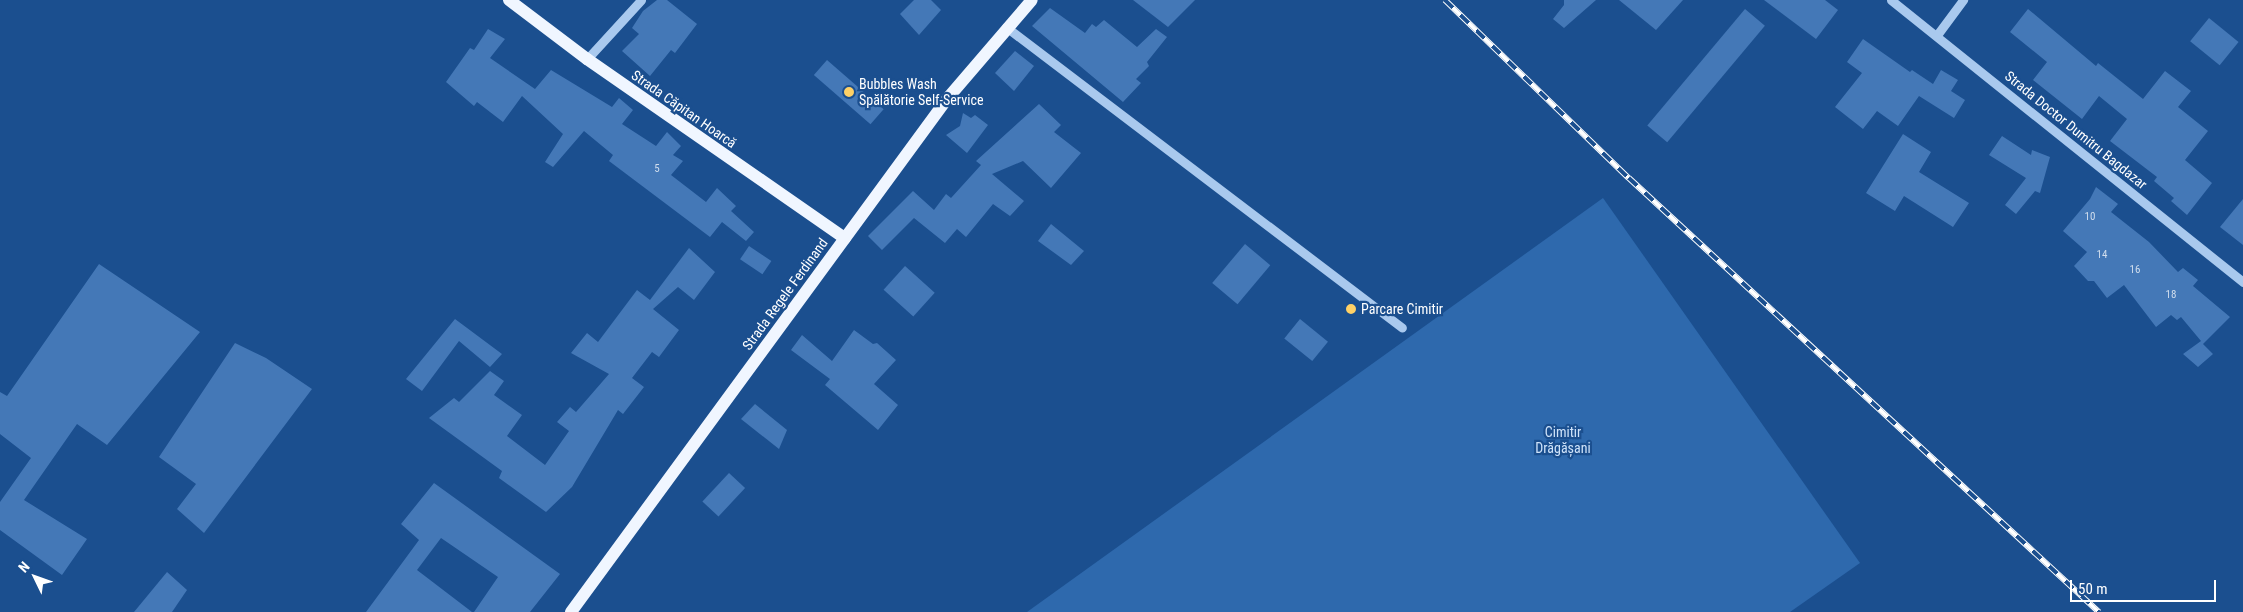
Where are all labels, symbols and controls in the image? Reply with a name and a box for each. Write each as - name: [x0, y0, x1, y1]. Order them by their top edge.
- street label: Strada Căpitan Hoarcă: [628, 66, 740, 152]
- street label: Strada Doctor Dumitru Bagdazar: [2002, 67, 2150, 193]
- place label: Bubbles Wash Spălătorie Self-Service: [859, 76, 983, 108]
- marker: Bubbles Wash Spălătorie Self-Service: [843, 86, 855, 98]
- house number: 5: [654, 162, 660, 176]
- house number: 10: [2085, 210, 2095, 224]
- street label: Strada Regele Ferdinand: [739, 235, 831, 353]
- house number: 14: [2097, 248, 2107, 262]
- house number: 16: [2130, 263, 2140, 277]
- house number: 18: [2166, 288, 2176, 302]
- place label: Parcare Cimitir: [1361, 301, 1443, 317]
- marker: Parcare Cimitir: [1345, 303, 1357, 315]
- park label: Cimitir Drăgășani: [1535, 424, 1591, 457]
- north arrow: [10, 552, 60, 602]
- text: N: [15, 558, 33, 576]
- scale bar: [2073, 570, 2219, 602]
- text: 50 m: [2078, 580, 2108, 598]

